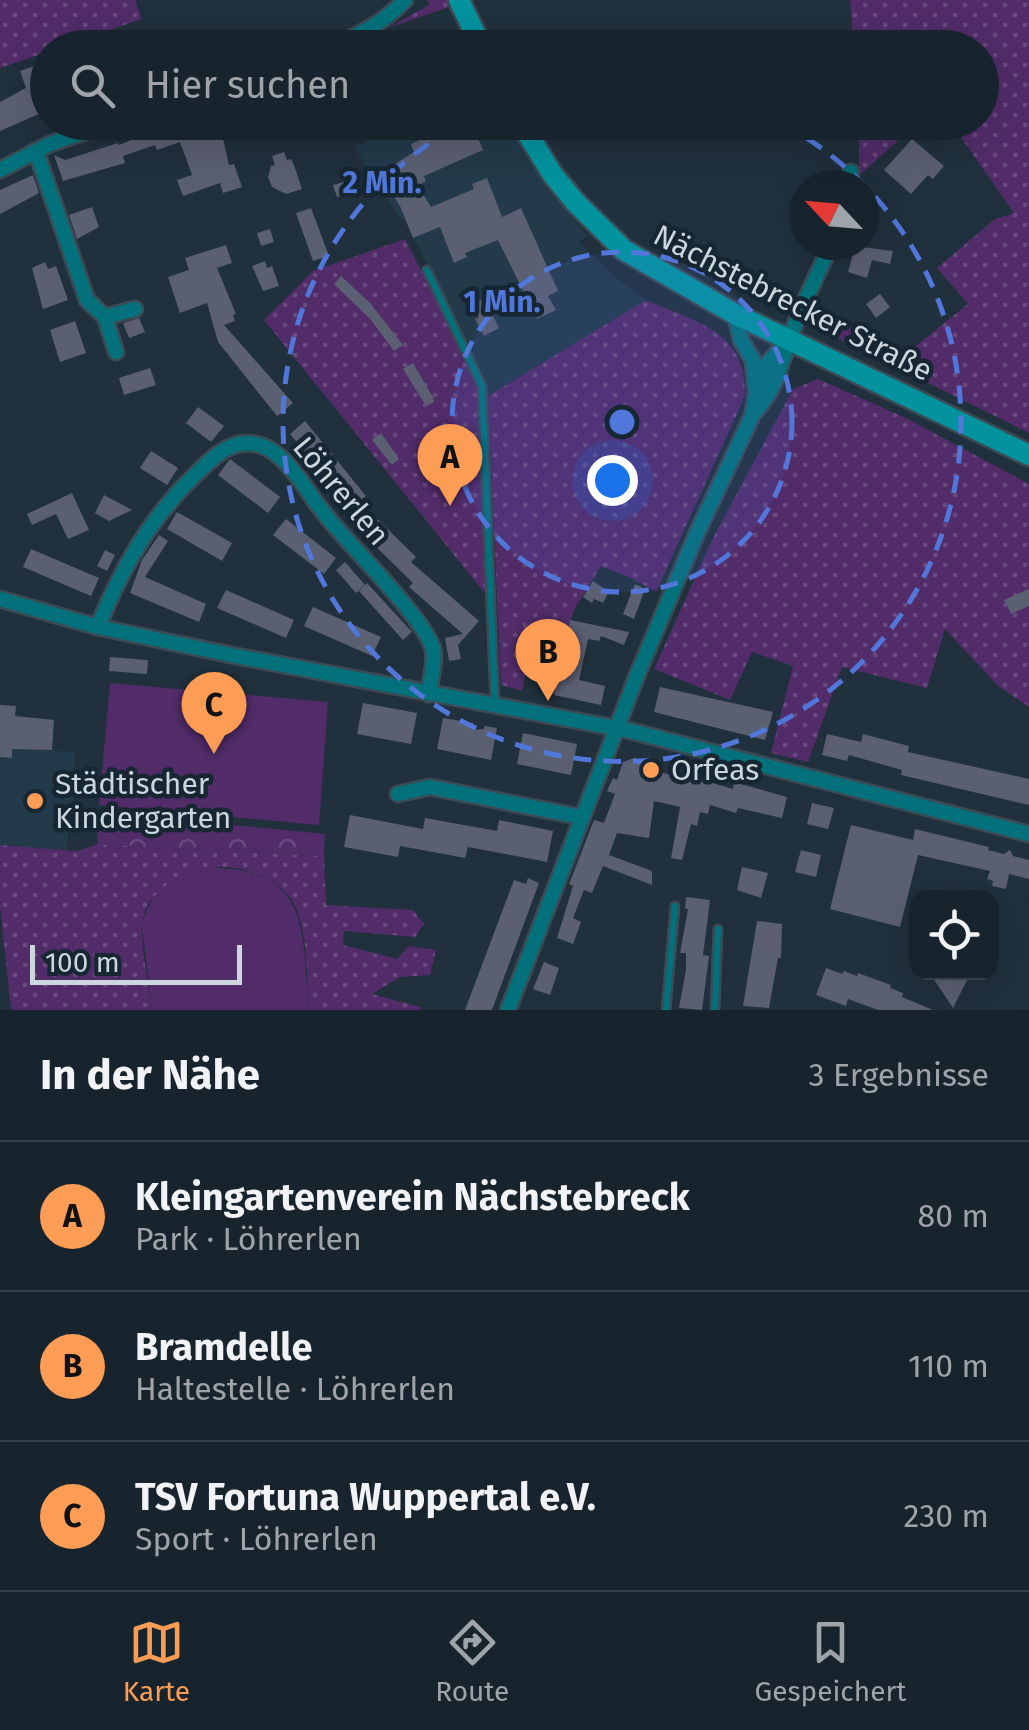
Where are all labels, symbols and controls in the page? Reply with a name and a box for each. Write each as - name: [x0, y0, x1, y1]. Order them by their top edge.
- search box: [30, 30, 999, 140]
- icon: search: [65, 58, 120, 113]
- text: Hier suchen: [145, 62, 350, 108]
- text: 2 Min.: [342, 165, 422, 201]
- north arrow: [789, 170, 879, 260]
- street label: Nächstebrecker Straße: [648, 217, 938, 389]
- text: 1 Min.: [463, 284, 541, 320]
- centre of rings: [604, 404, 640, 440]
- pin: A: [418, 424, 482, 506]
- street label: Löhrerlen: [285, 429, 397, 553]
- your location: [587, 455, 638, 506]
- pin: B: [516, 618, 580, 701]
- pin: C: [182, 672, 246, 754]
- place label: Orfeas: [671, 752, 759, 788]
- marker: Orfeas: [640, 759, 662, 781]
- place label: Städtischer Kindergarten: [55, 766, 231, 836]
- marker: Städtischer Kindergarten: [24, 790, 46, 812]
- map controls: [909, 890, 999, 980]
- button: locate: [909, 890, 999, 980]
- scale bar: [30, 940, 242, 984]
- text: 100 m: [45, 946, 120, 979]
- text: In der Nähe: [40, 1050, 260, 1100]
- text: 3 Ergebnisse: [809, 1056, 989, 1094]
- text: Kleingartenverein Nächstebreck: [135, 1174, 690, 1220]
- text: A: [63, 1197, 82, 1235]
- text: 80 m: [918, 1197, 989, 1235]
- text: Park · Löhrerlen: [135, 1220, 362, 1258]
- text: Bramdelle: [135, 1324, 312, 1370]
- text: B: [63, 1347, 82, 1385]
- text: 110 m: [908, 1347, 989, 1385]
- text: Haltestelle · Löhrerlen: [135, 1370, 455, 1408]
- text: TSV Fortuna Wuppertal e.V.: [135, 1474, 596, 1520]
- text: C: [63, 1497, 82, 1535]
- text: 230 m: [904, 1497, 989, 1535]
- text: Sport · Löhrerlen: [135, 1520, 378, 1558]
- tab: Karte: [123, 1615, 190, 1708]
- tab: Route: [435, 1615, 509, 1708]
- tab: Gespeichert: [755, 1615, 906, 1708]

